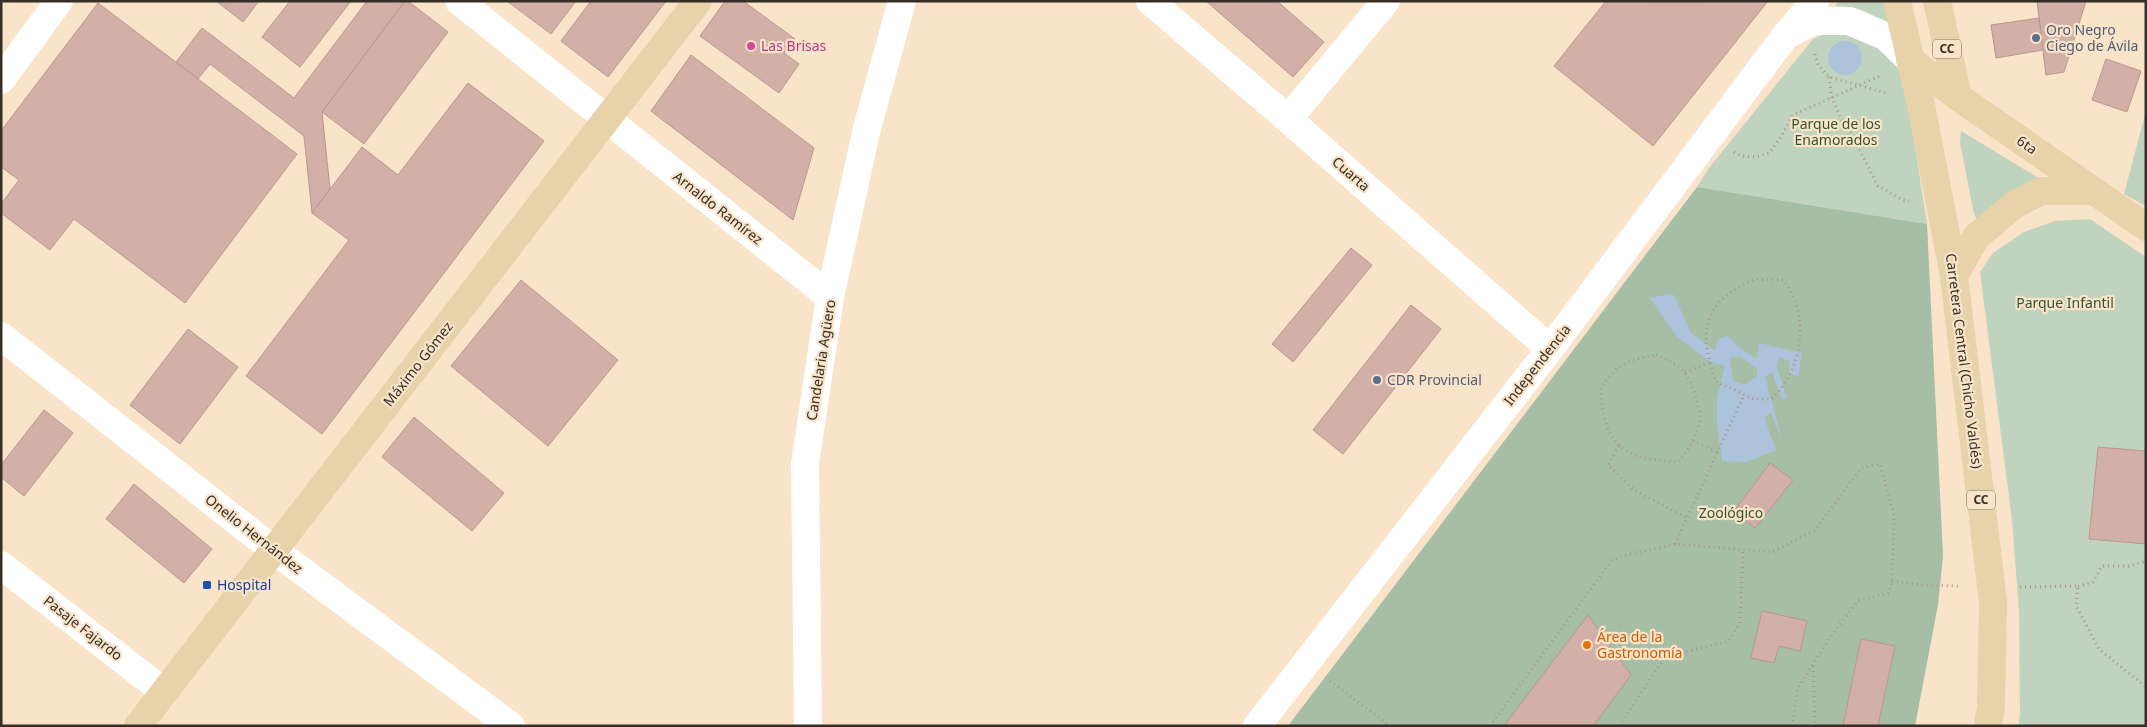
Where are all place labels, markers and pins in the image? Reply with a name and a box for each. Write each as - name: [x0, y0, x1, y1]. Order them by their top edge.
- place label: Oro Negro Ciego de Ávila: [2046, 20, 2138, 55]
- marker: Oro Negro Ciego de Ávila: [2030, 32, 2042, 44]
- place label: Las Brisas: [761, 36, 827, 55]
- marker: Las Brisas: [745, 40, 757, 52]
- place label: CDR Provincial: [1387, 370, 1482, 389]
- marker: CDR Provincial: [1371, 374, 1383, 386]
- place label: Hospital: [217, 575, 271, 594]
- marker: Hospital: [201, 579, 213, 591]
- place label: Área de la Gastronomía: [1597, 627, 1682, 662]
- marker: Área de la Gastronomía: [1581, 639, 1593, 651]

